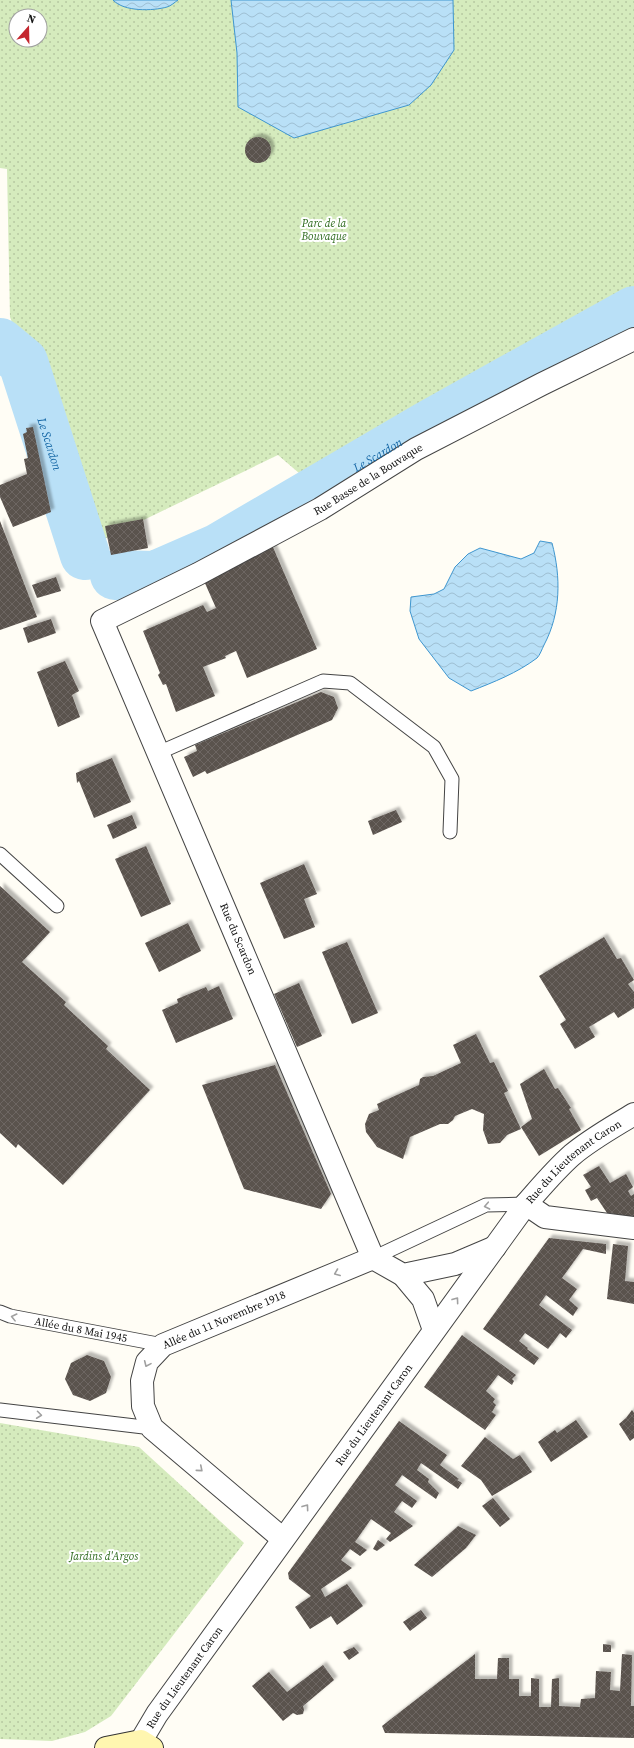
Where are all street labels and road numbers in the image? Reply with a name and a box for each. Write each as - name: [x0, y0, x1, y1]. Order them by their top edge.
- street label: Rue Basse de la Bouvaque: [311, 439, 425, 519]
- street label: Rue du Scardon: [216, 901, 260, 978]
- street label: Rue du Lieutenant Caron: [522, 1116, 624, 1207]
- street label: Allée du 11 Novembre 1918: [160, 1287, 288, 1353]
- street label: Allée du 8 Mai 1945: [33, 1313, 129, 1346]
- street label: Rue du Lieutenant Caron: [332, 1360, 416, 1469]
- street label: Rue du Lieutenant Caron: [143, 1623, 226, 1731]

